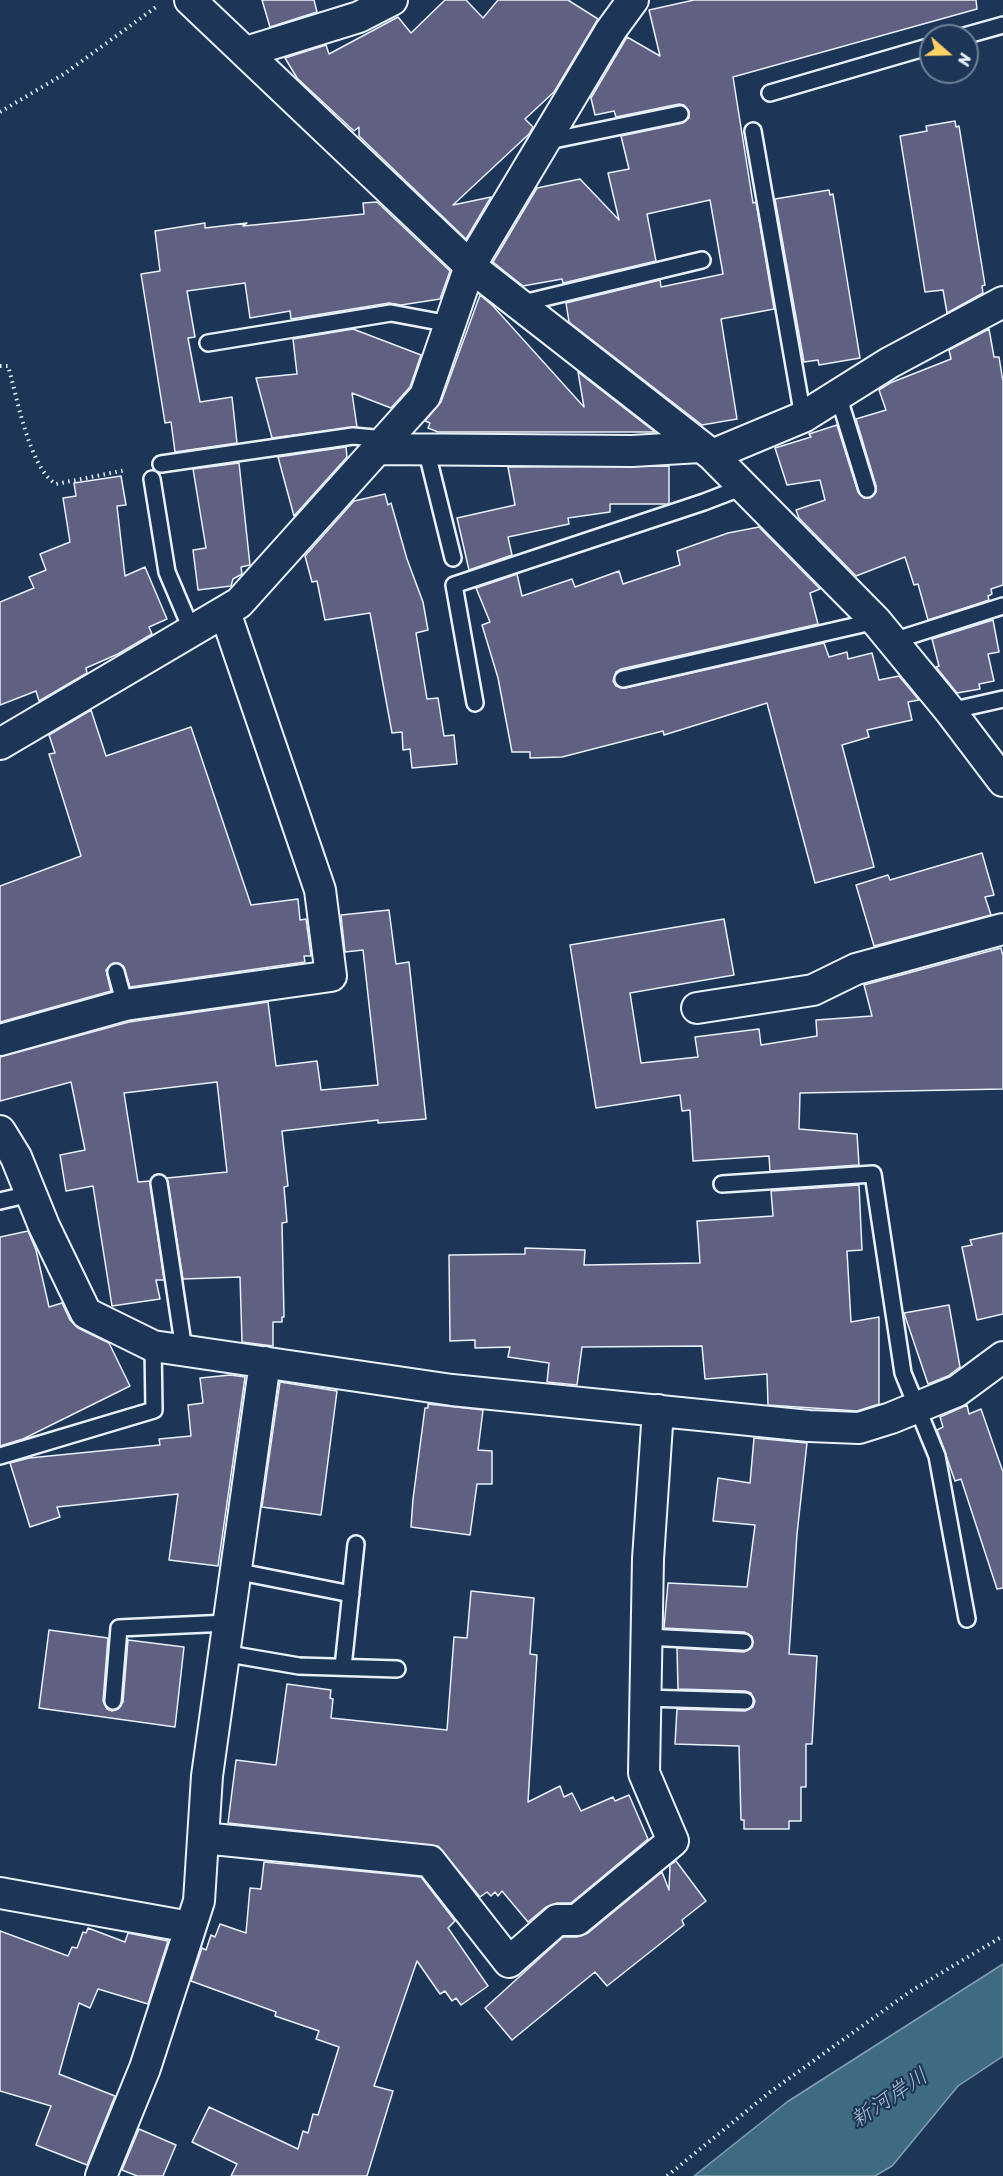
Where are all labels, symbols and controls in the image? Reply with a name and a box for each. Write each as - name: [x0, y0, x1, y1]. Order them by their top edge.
- north arrow: [919, 24, 979, 84]
- text: N: [949, 49, 980, 70]
- water label: 新河岸川: [846, 2063, 934, 2135]

